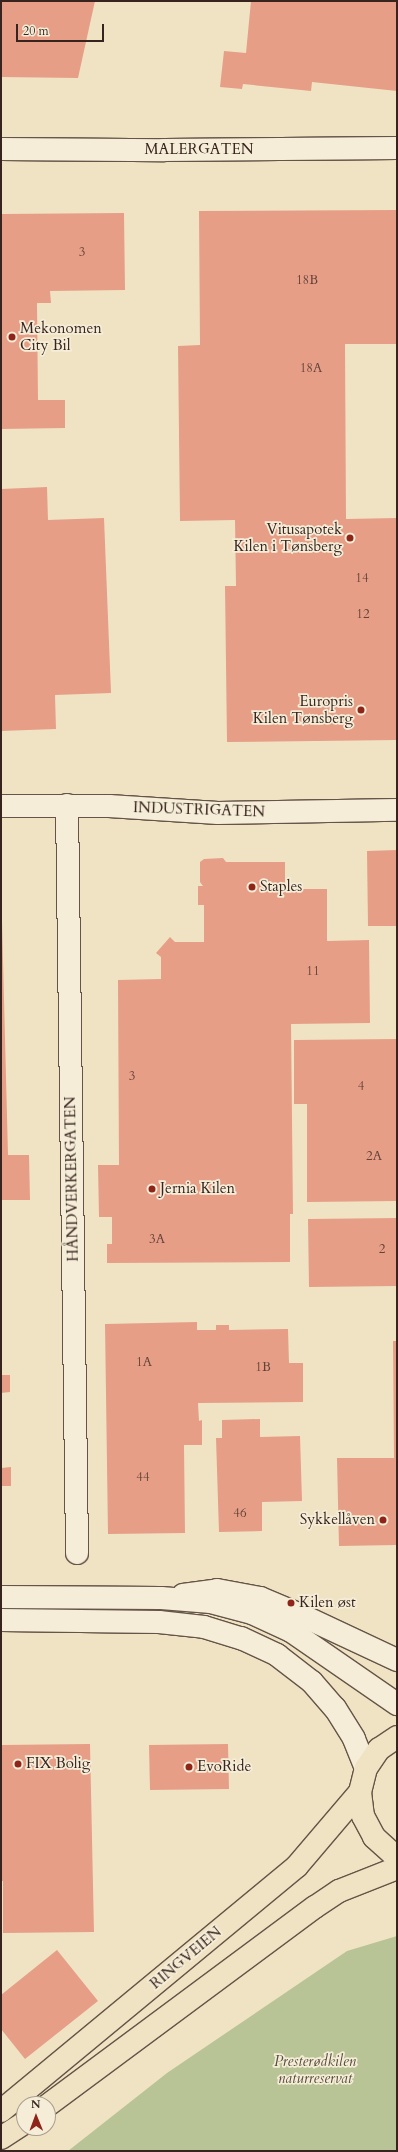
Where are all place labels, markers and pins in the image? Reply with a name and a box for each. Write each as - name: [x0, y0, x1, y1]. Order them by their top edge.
- place label: Mekonomen City Bil: [20, 319, 102, 354]
- marker: Mekonomen City Bil: [7, 332, 17, 342]
- place label: Vitusapotek Kilen i Tønsberg: [233, 520, 342, 555]
- marker: Vitusapotek Kilen i Tønsberg: [345, 533, 355, 543]
- place label: Europris Kilen Tønsberg: [253, 692, 353, 727]
- marker: Europris Kilen Tønsberg: [356, 705, 366, 715]
- place label: Staples: [260, 878, 302, 896]
- marker: Staples: [247, 882, 257, 892]
- place label: Jernia Kilen: [160, 1180, 235, 1198]
- marker: Jernia Kilen: [147, 1184, 157, 1194]
- place label: Sykkellåven: [300, 1511, 375, 1529]
- marker: Sykkellåven: [378, 1515, 388, 1525]
- place label: Kilen øst: [299, 1594, 356, 1612]
- marker: Kilen øst: [286, 1598, 296, 1608]
- place label: FIX Bolig: [26, 1755, 90, 1773]
- place label: EvoRide: [197, 1758, 251, 1776]
- marker: FIX Bolig: [13, 1759, 23, 1769]
- marker: EvoRide: [184, 1762, 194, 1772]

